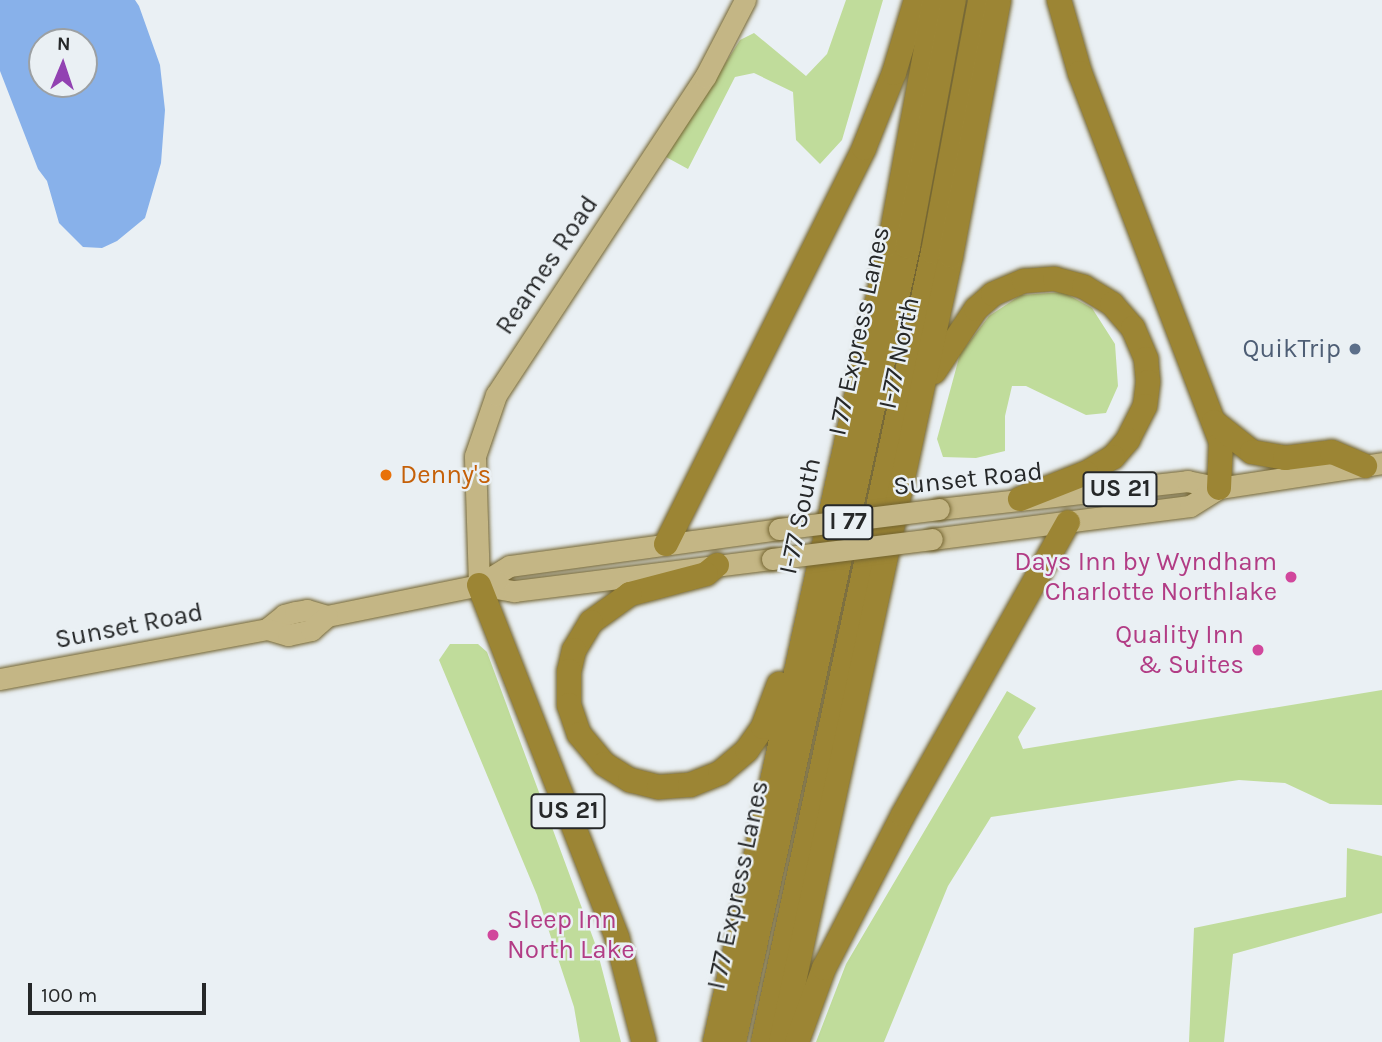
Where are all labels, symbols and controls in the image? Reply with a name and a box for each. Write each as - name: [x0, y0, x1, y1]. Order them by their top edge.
- north arrow: [28, 28, 98, 98]
- text: N: [56, 33, 71, 55]
- street label: Reames Road: [489, 190, 605, 340]
- street label: I 77 Express Lanes: [822, 224, 896, 438]
- street label: I-77 North: [872, 294, 926, 412]
- place label: QuikTrip: [1242, 333, 1341, 365]
- marker: QuikTrip: [1347, 341, 1363, 357]
- street label: I-77 South: [772, 455, 828, 577]
- street label: Sunset Road: [892, 456, 1044, 502]
- place label: Denny's: [400, 459, 491, 491]
- marker: Denny's: [378, 467, 394, 483]
- road number: US 21: [1082, 468, 1158, 510]
- road number: I 77: [822, 502, 874, 542]
- place label: Days Inn by Wyndham Charlotte Northlake: [1014, 546, 1277, 608]
- marker: Days Inn by Wyndham Charlotte Northlake: [1283, 569, 1299, 585]
- street label: Sunset Road: [52, 596, 206, 656]
- place label: Quality Inn & Suites: [1115, 619, 1244, 680]
- marker: Quality Inn & Suites: [1250, 642, 1266, 658]
- street label: I 77 Express Lanes: [701, 778, 775, 992]
- road number: US 21: [530, 790, 606, 832]
- place label: Sleep Inn North Lake: [507, 904, 635, 965]
- marker: Sleep Inn North Lake: [485, 927, 501, 943]
- scale bar: [32, 968, 210, 1012]
- text: 100 m: [41, 983, 98, 1007]

